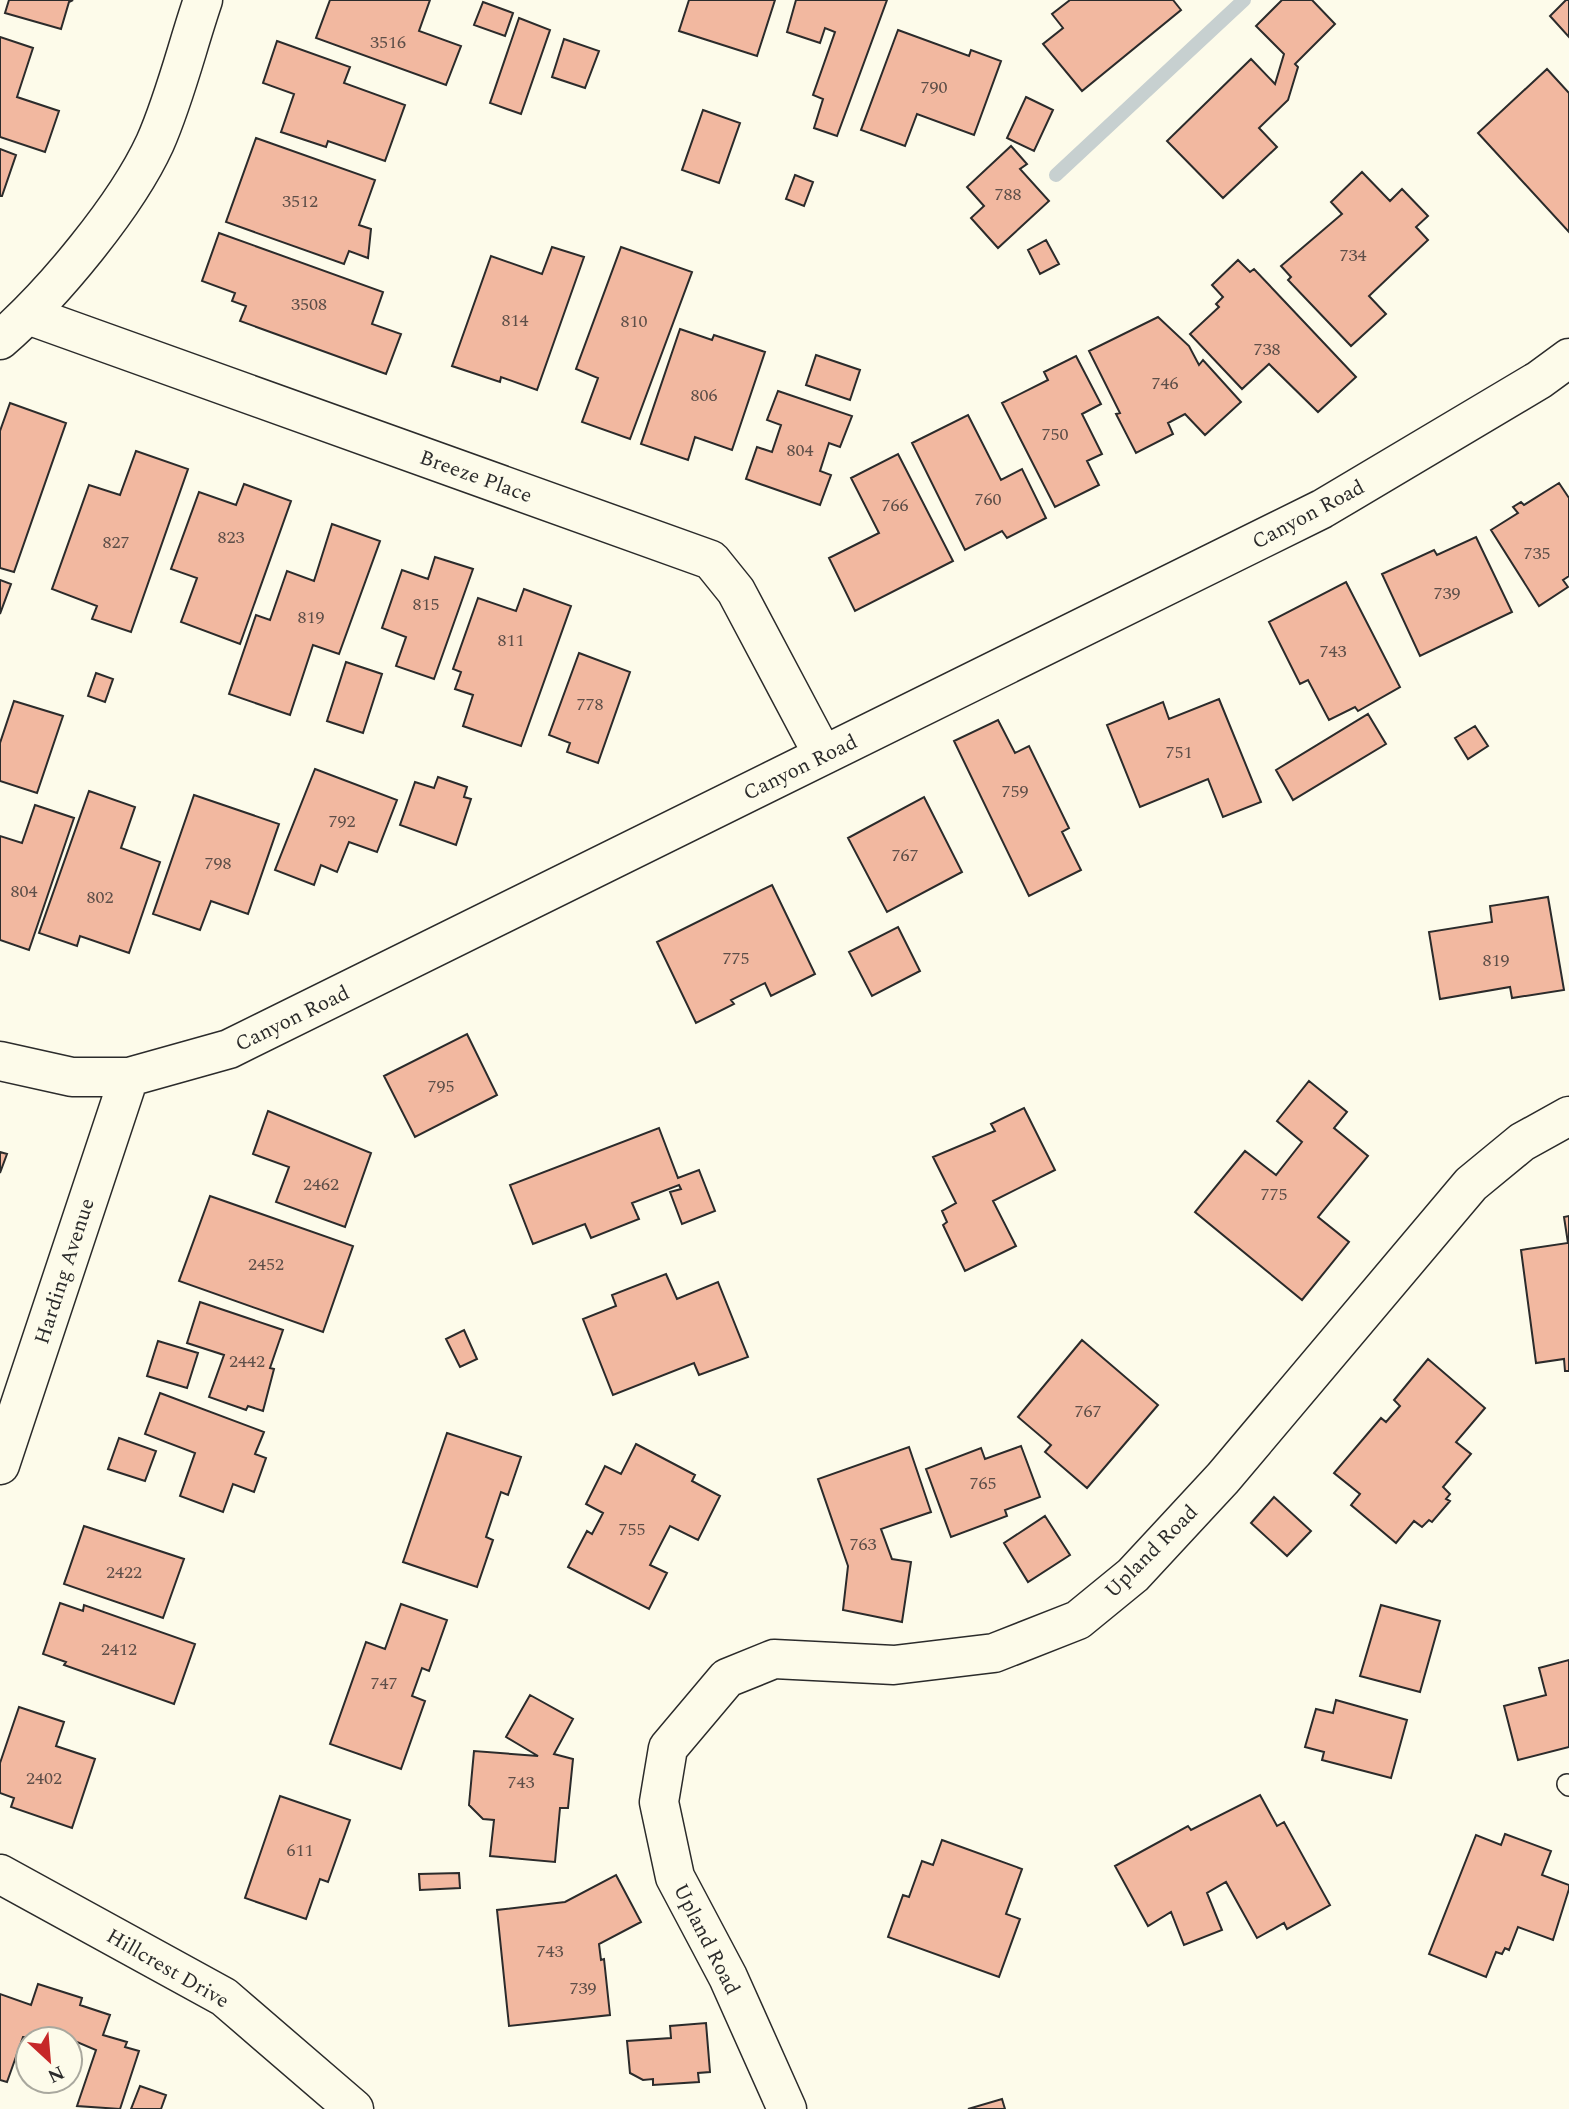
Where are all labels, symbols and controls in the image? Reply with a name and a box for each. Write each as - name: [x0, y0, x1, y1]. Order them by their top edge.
- house number: 3516: [370, 29, 406, 56]
- house number: 790: [921, 74, 948, 101]
- house number: 788: [995, 181, 1022, 208]
- house number: 3512: [282, 188, 318, 215]
- house number: 734: [1340, 242, 1367, 269]
- house number: 3508: [291, 291, 327, 318]
- house number: 814: [502, 307, 529, 334]
- house number: 810: [621, 308, 648, 335]
- house number: 738: [1254, 336, 1281, 363]
- house number: 746: [1152, 370, 1179, 397]
- house number: 806: [691, 382, 718, 409]
- house number: 750: [1042, 421, 1069, 448]
- house number: 804: [787, 437, 814, 464]
- street label: Breeze Place: [415, 442, 537, 512]
- street label: Canyon Road: [1246, 472, 1371, 558]
- house number: 760: [975, 486, 1002, 513]
- house number: 766: [882, 492, 909, 519]
- house number: 823: [218, 524, 245, 551]
- house number: 827: [103, 529, 130, 556]
- house number: 735: [1524, 540, 1551, 567]
- house number: 739: [1434, 580, 1461, 607]
- house number: 815: [413, 591, 440, 618]
- house number: 819: [298, 604, 325, 631]
- house number: 811: [498, 627, 525, 654]
- house number: 743: [1320, 638, 1347, 665]
- house number: 778: [577, 691, 604, 718]
- street label: Canyon Road: [738, 726, 863, 809]
- house number: 751: [1166, 739, 1193, 766]
- house number: 759: [1002, 778, 1029, 805]
- house number: 792: [329, 808, 356, 835]
- house number: 767: [892, 842, 919, 869]
- house number: 798: [205, 850, 232, 877]
- house number: 804: [11, 878, 38, 905]
- house number: 802: [87, 884, 114, 911]
- house number: 775: [723, 945, 750, 972]
- house number: 819: [1483, 947, 1510, 974]
- street label: Canyon Road: [230, 977, 355, 1060]
- house number: 795: [428, 1073, 455, 1100]
- house number: 2462: [303, 1171, 339, 1198]
- house number: 775: [1261, 1181, 1288, 1208]
- street label: Harding Avenue: [26, 1194, 104, 1349]
- house number: 2452: [248, 1251, 284, 1278]
- house number: 2442: [229, 1348, 265, 1375]
- house number: 767: [1075, 1398, 1102, 1425]
- house number: 765: [970, 1470, 997, 1497]
- street label: Upland Road: [1097, 1497, 1206, 1606]
- house number: 755: [619, 1516, 646, 1543]
- house number: 763: [850, 1531, 877, 1558]
- house number: 2422: [106, 1559, 142, 1586]
- house number: 2412: [101, 1636, 137, 1663]
- house number: 747: [371, 1670, 398, 1697]
- house number: 2402: [26, 1765, 62, 1792]
- house number: 743: [508, 1769, 535, 1796]
- house number: 611: [287, 1837, 314, 1864]
- street label: Upland Road: [664, 1878, 748, 2001]
- street label: Hillcrest Drive: [100, 1921, 235, 2017]
- house number: 743: [537, 1938, 564, 1965]
- house number: 739: [570, 1975, 597, 2002]
- north arrow: [14, 2025, 84, 2095]
- text: N: [42, 2057, 69, 2090]

